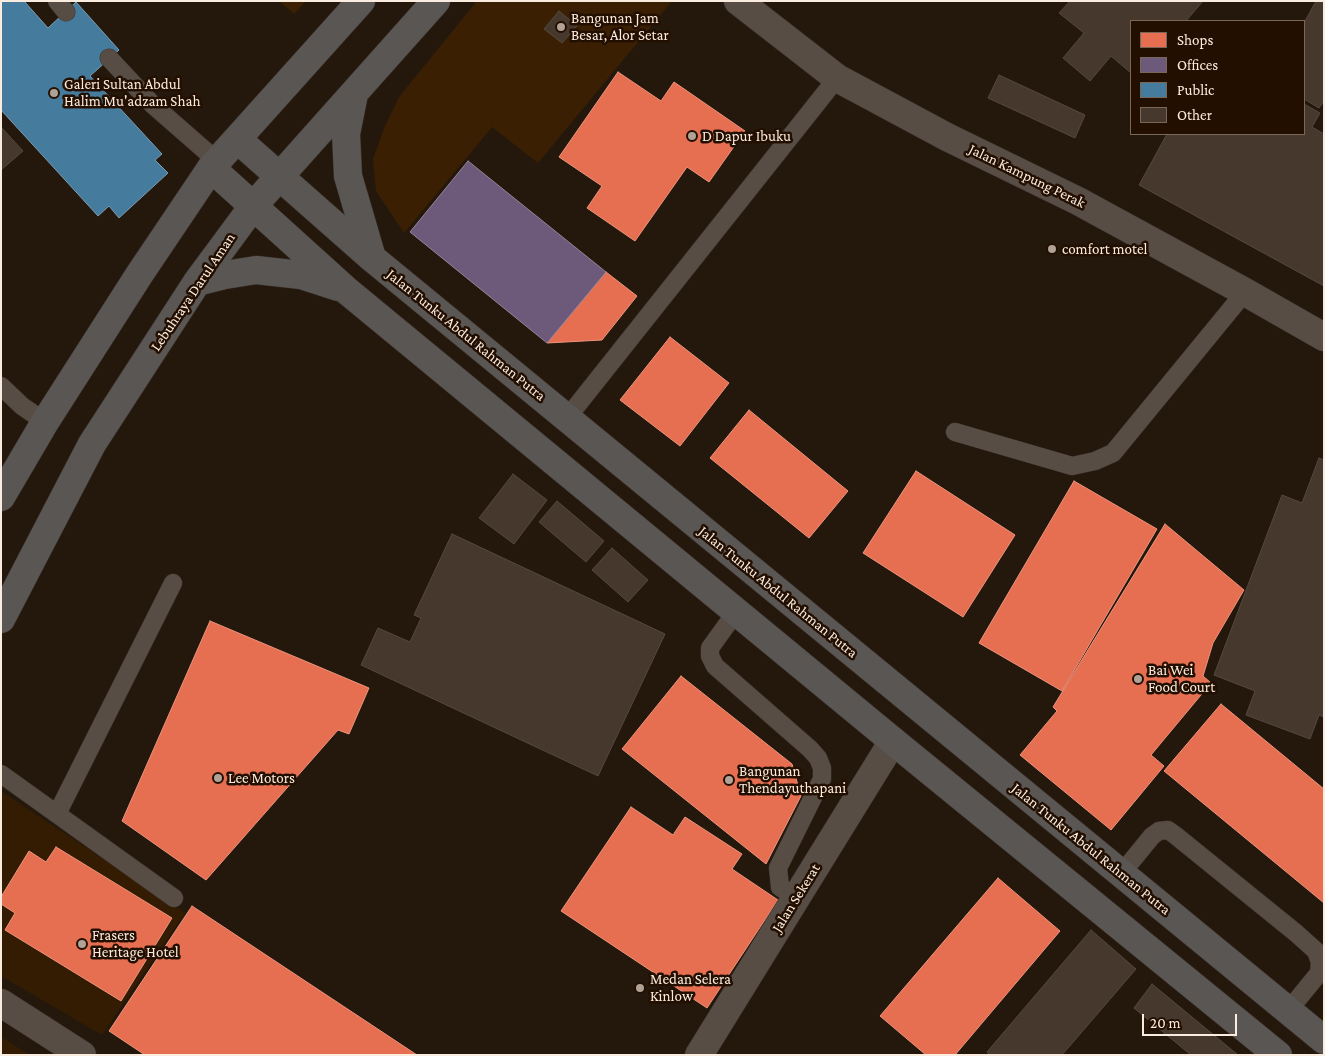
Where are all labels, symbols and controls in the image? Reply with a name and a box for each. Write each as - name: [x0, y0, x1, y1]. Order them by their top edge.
- place label: Bangunan Jam Besar, Alor Setar: [571, 9, 669, 44]
- legend: [1130, 20, 1305, 135]
- marker: Bangunan Jam Besar, Alor Setar: [555, 21, 567, 33]
- text: Shops: [1177, 32, 1213, 48]
- text: Offices: [1177, 57, 1218, 73]
- place label: Galeri Sultan Abdul Halim Mu'adzam Shah: [64, 75, 200, 110]
- text: Public: [1177, 82, 1214, 98]
- marker: Galeri Sultan Abdul Halim Mu'adzam Shah: [48, 87, 60, 99]
- text: Other: [1177, 107, 1212, 123]
- place label: D Dapur Ibuku: [702, 127, 791, 145]
- marker: D Dapur Ibuku: [686, 130, 698, 142]
- street label: Jalan Kampung Perak: [966, 140, 1088, 212]
- street label: Lebuhraya Darul Aman: [147, 229, 239, 355]
- place label: comfort motel: [1062, 240, 1147, 258]
- marker: comfort motel: [1046, 243, 1058, 255]
- street label: Jalan Tunku Abdul Rahman Putra: [383, 265, 549, 405]
- street label: Jalan Tunku Abdul Rahman Putra: [695, 522, 861, 662]
- place label: Bai Wei Food Court: [1148, 661, 1215, 696]
- marker: Bai Wei Food Court: [1132, 673, 1144, 685]
- place label: Bangunan Thendayuthapani: [739, 762, 846, 797]
- place label: Lee Motors: [228, 769, 295, 787]
- marker: Lee Motors: [212, 772, 224, 784]
- marker: Bangunan Thendayuthapani: [723, 774, 735, 786]
- street label: Jalan Tunku Abdul Rahman Putra: [1008, 779, 1174, 919]
- street label: Jalan Sekerat: [768, 860, 824, 936]
- place label: Frasers Heritage Hotel: [92, 926, 179, 961]
- marker: Frasers Heritage Hotel: [76, 938, 88, 950]
- place label: Medan Selera Kinlow: [650, 970, 731, 1005]
- marker: Medan Selera Kinlow: [634, 982, 646, 994]
- scale bar: [1145, 1004, 1240, 1036]
- text: 20 m: [1150, 1015, 1181, 1031]

